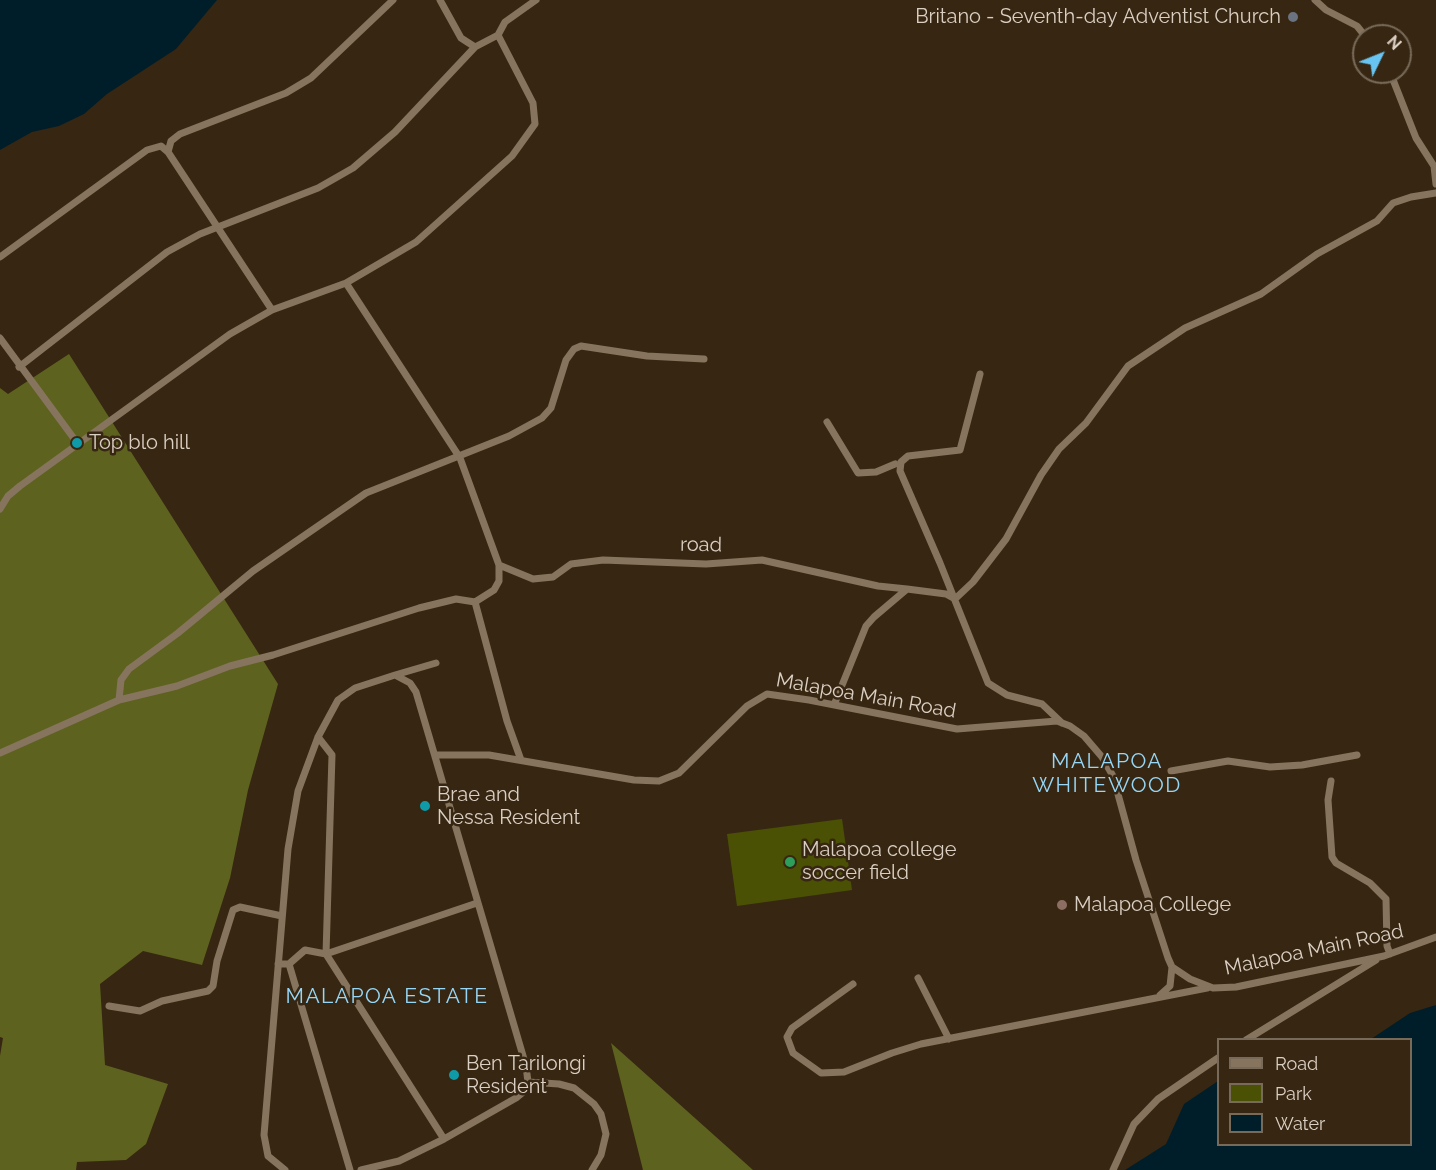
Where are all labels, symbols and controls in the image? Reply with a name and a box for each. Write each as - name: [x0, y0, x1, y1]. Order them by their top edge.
- place label: Britano - Seventh-day Adventist Church: [915, 5, 1281, 29]
- marker: Britano - Seventh-day Adventist Church: [1286, 10, 1300, 24]
- north arrow: [1352, 24, 1412, 84]
- text: N: [1383, 32, 1405, 54]
- place label: Top blo hill: [89, 431, 190, 455]
- marker: Top blo hill: [70, 436, 84, 450]
- street label: road: [680, 533, 722, 557]
- street label: Malapoa Main Road: [774, 668, 958, 724]
- district label: MALAPOA WHITEWOOD: [1032, 749, 1182, 799]
- place label: Brae and Nessa Resident: [437, 783, 580, 830]
- marker: Brae and Nessa Resident: [418, 799, 432, 813]
- place label: Malapoa college soccer field: [802, 838, 956, 885]
- marker: Malapoa college soccer field: [783, 855, 797, 869]
- place label: Malapoa College: [1074, 893, 1231, 917]
- marker: Malapoa College: [1055, 898, 1069, 912]
- street label: Malapoa Main Road: [1222, 919, 1406, 981]
- district label: MALAPOA ESTATE: [285, 984, 489, 1010]
- legend: [1217, 1038, 1412, 1146]
- place label: Ben Tarilongi Resident: [466, 1052, 586, 1099]
- text: Road: [1275, 1053, 1318, 1074]
- marker: Ben Tarilongi Resident: [447, 1068, 461, 1082]
- text: Park: [1275, 1083, 1312, 1104]
- text: Water: [1275, 1113, 1325, 1134]

